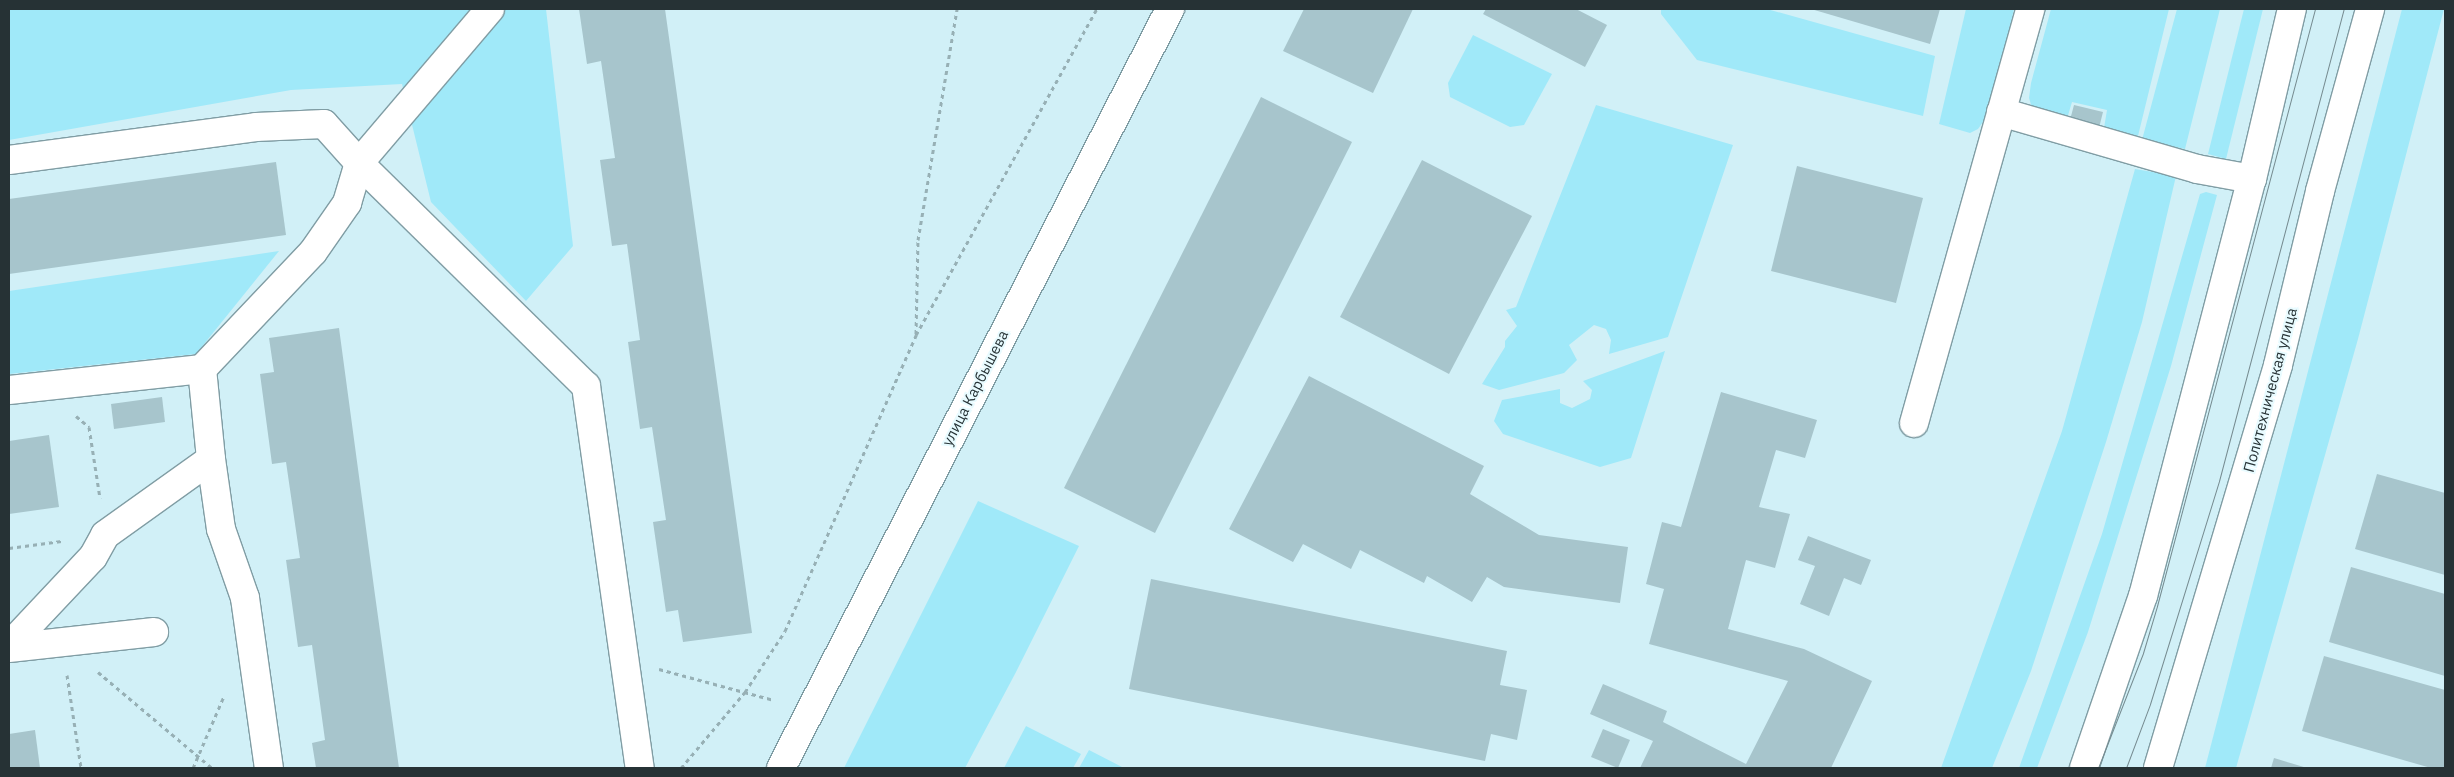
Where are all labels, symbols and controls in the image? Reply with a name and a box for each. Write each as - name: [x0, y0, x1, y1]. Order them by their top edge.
- street label: Политехническая улица: [2239, 306, 2301, 474]
- street label: улица Карбышева: [938, 327, 1012, 449]

